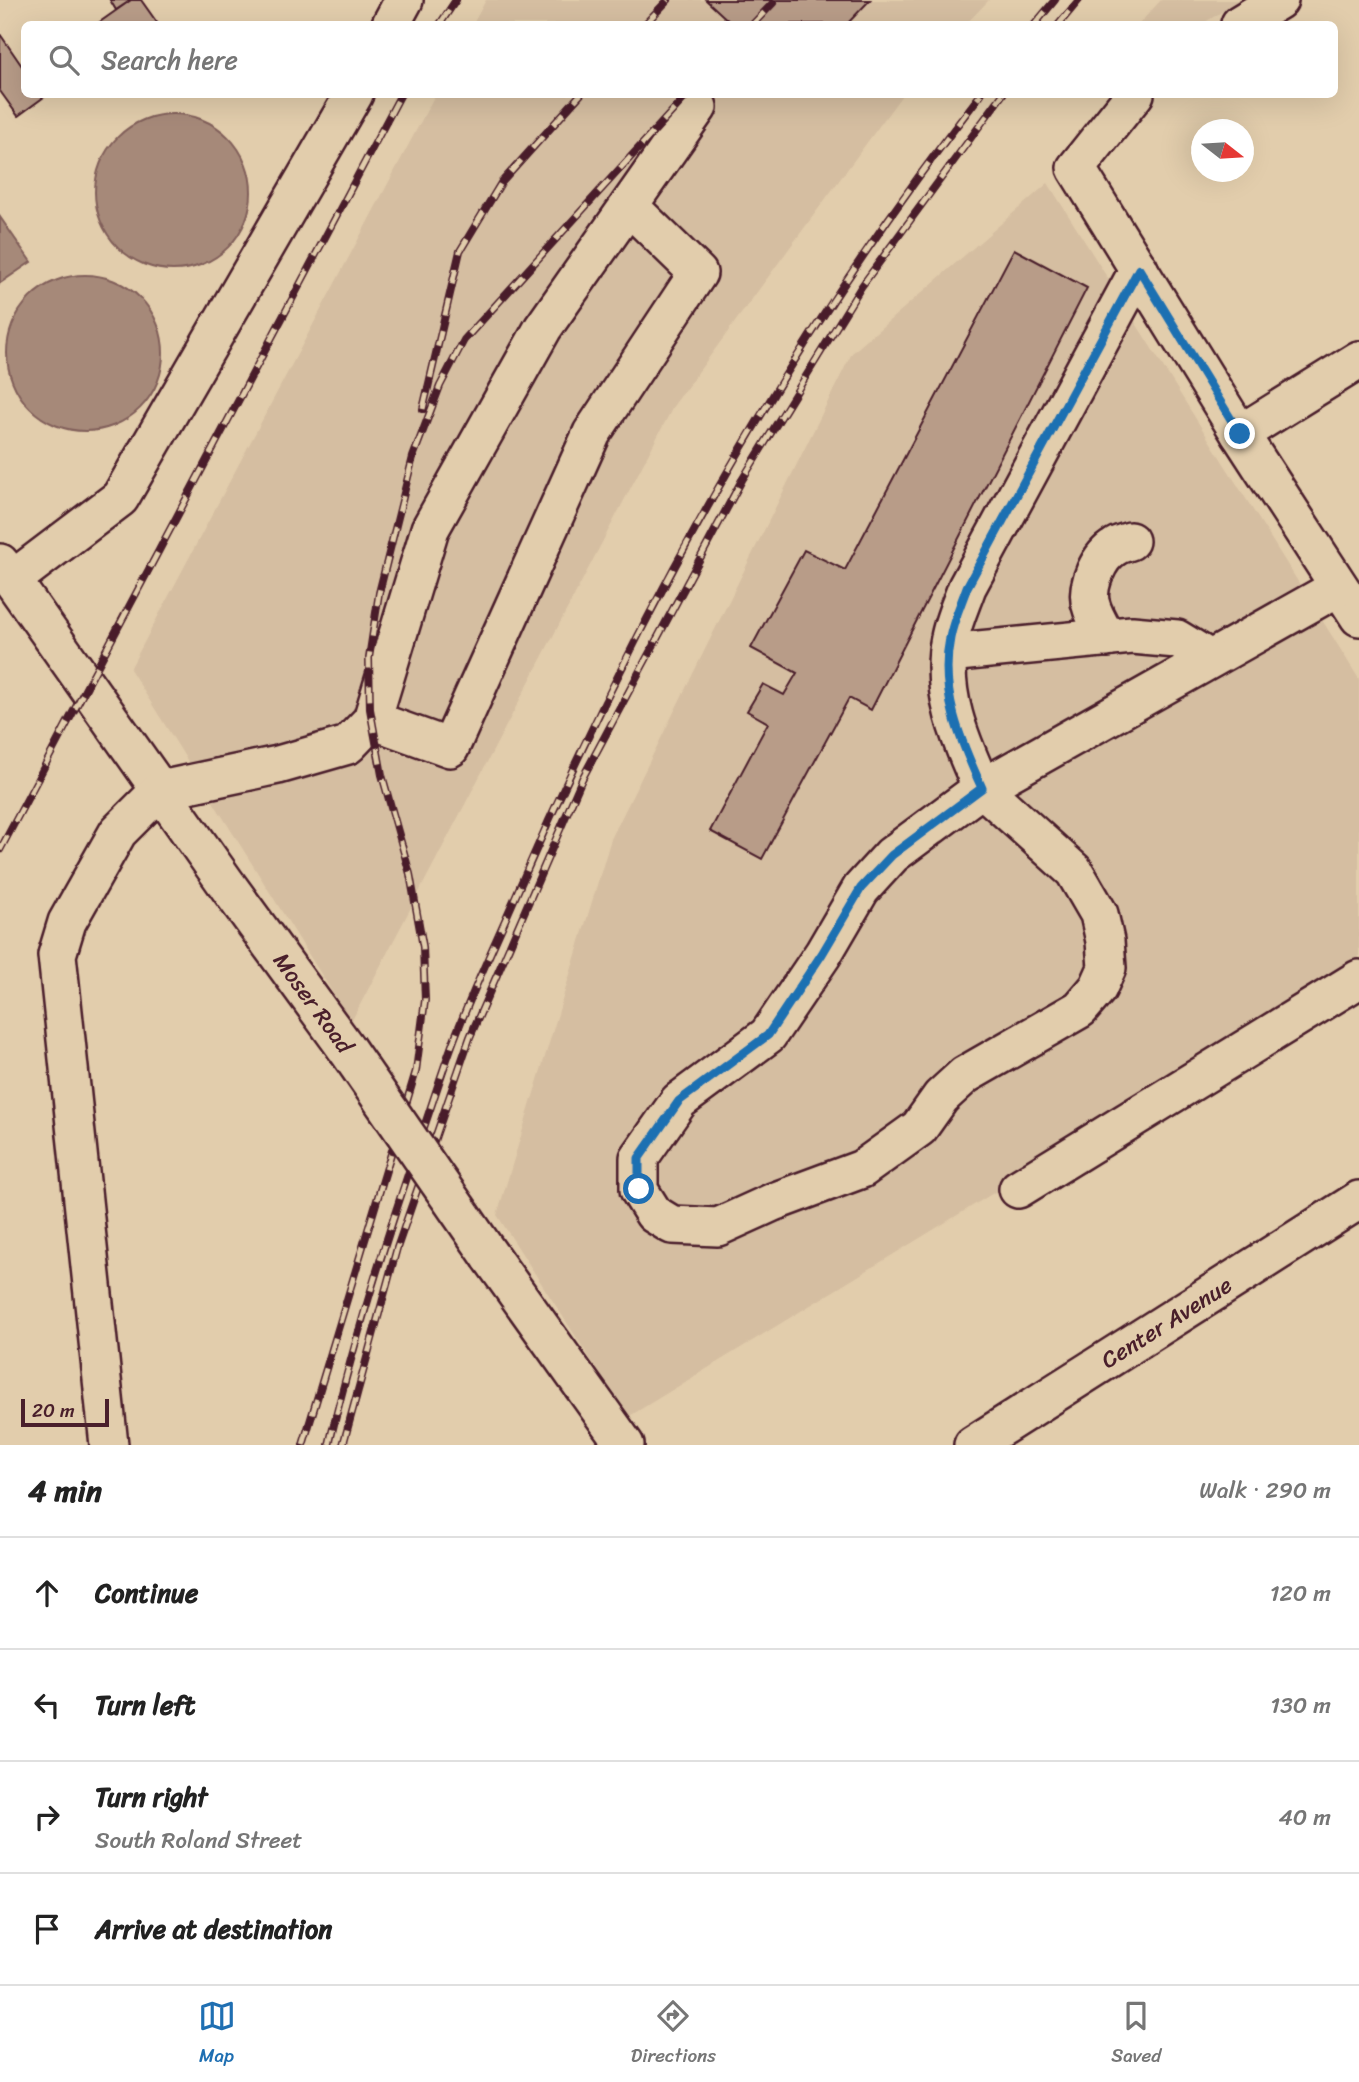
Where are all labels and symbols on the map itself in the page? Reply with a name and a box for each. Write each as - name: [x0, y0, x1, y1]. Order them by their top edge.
- north arrow: [1191, 119, 1254, 182]
- route end: [1224, 418, 1255, 449]
- street label: Moser Road: [262, 944, 365, 1064]
- route start: [623, 1173, 654, 1204]
- street label: Center Avenue: [1092, 1265, 1241, 1380]
- scale bar: [21, 1396, 108, 1428]

